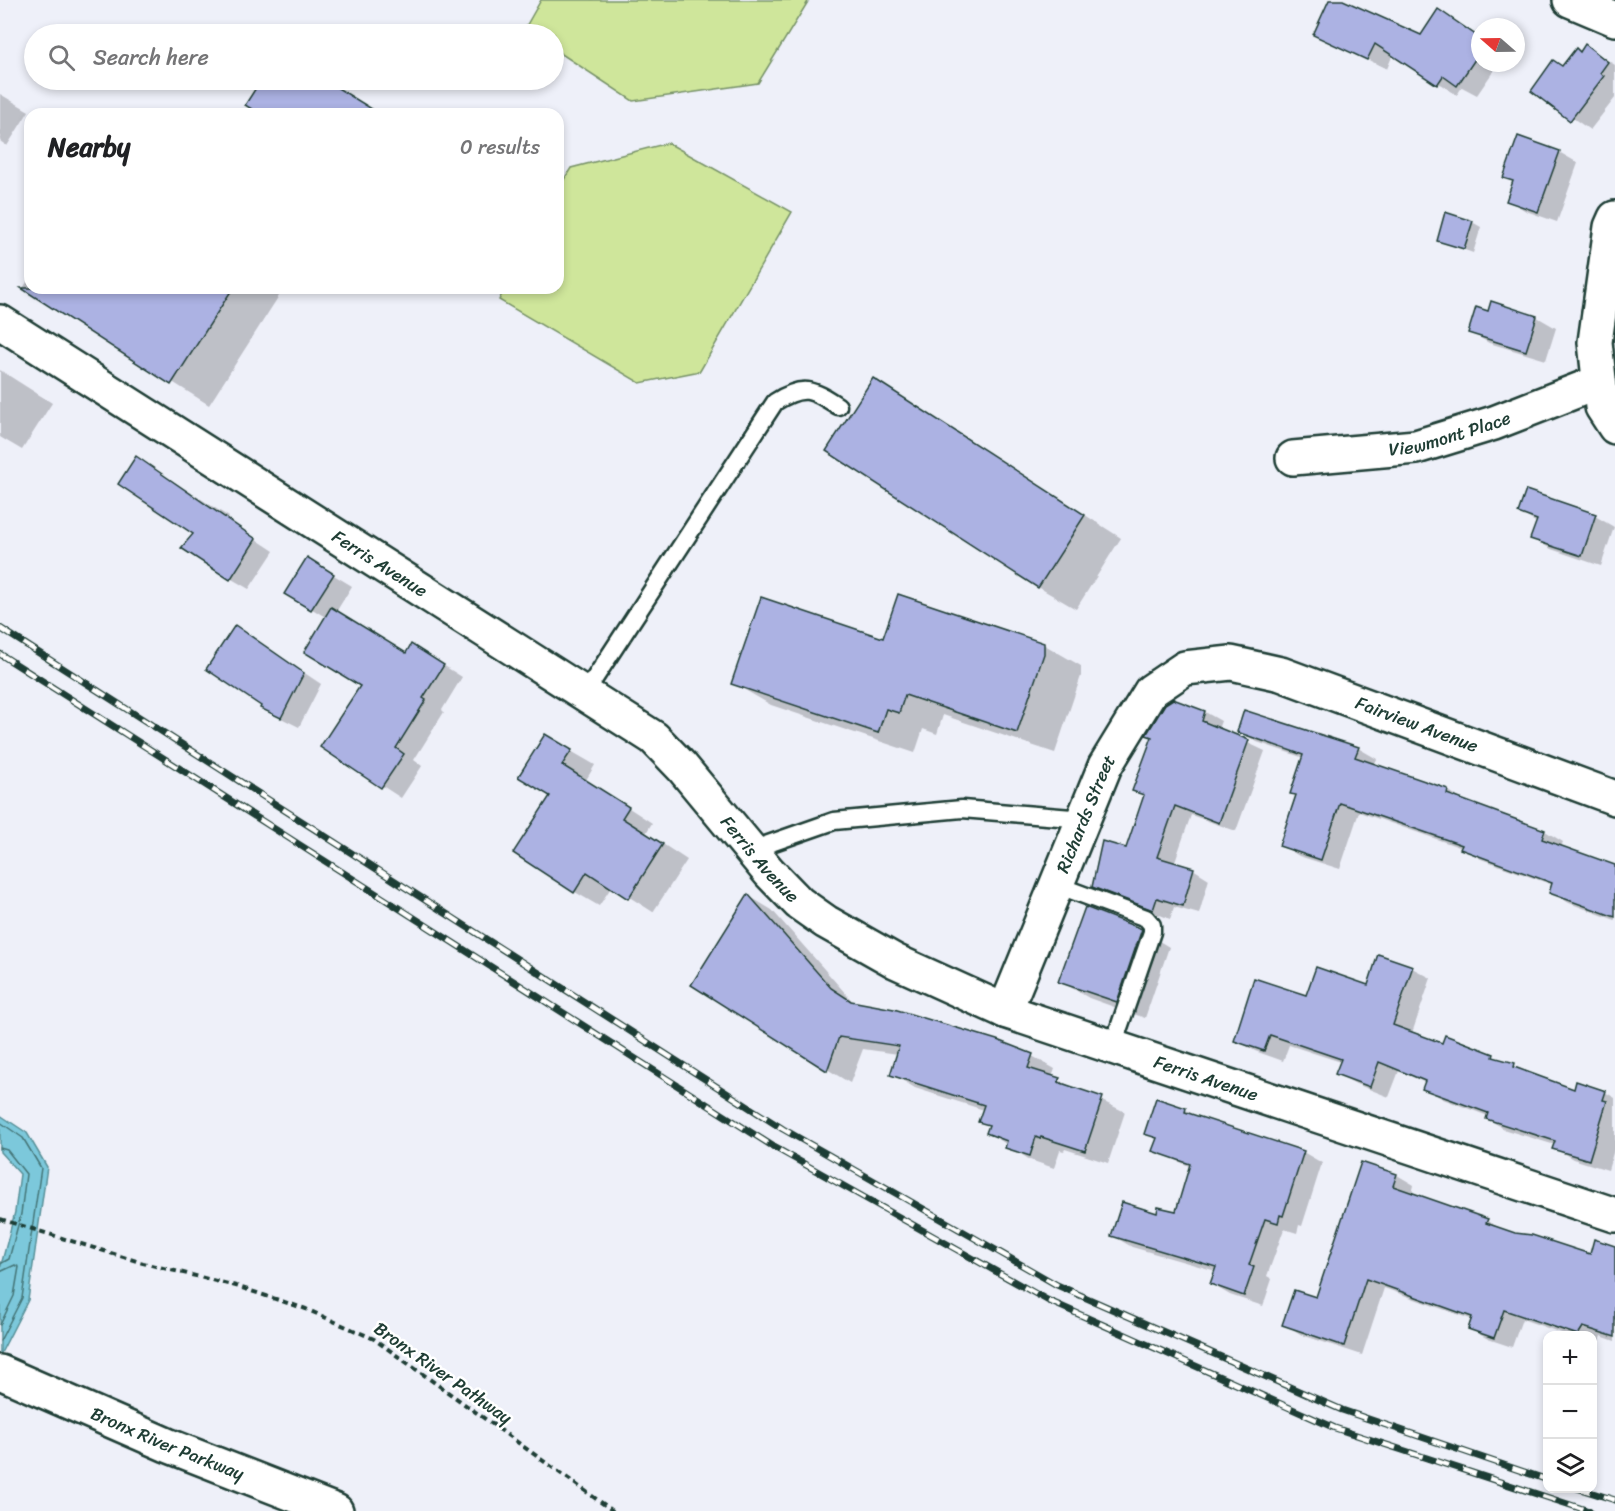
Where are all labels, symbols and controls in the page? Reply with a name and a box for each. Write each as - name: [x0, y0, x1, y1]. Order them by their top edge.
- north arrow: [1471, 18, 1525, 72]
- search box: [24, 24, 564, 90]
- text: Search here: [93, 38, 209, 77]
- icon: search: [45, 41, 78, 74]
- text: Nearby: [48, 124, 130, 170]
- text: 0 results: [460, 130, 540, 165]
- street label: Viewmont Place: [1387, 402, 1515, 465]
- street label: Ferris Avenue: [325, 521, 434, 606]
- street label: Fairview Avenue: [1351, 687, 1483, 762]
- street label: Richards Street: [1047, 748, 1125, 878]
- street label: Ferris Avenue: [712, 808, 807, 911]
- street label: Ferris Avenue: [1150, 1046, 1263, 1111]
- street label: Bronx River Pathway: [367, 1313, 520, 1433]
- map controls: [1543, 1331, 1597, 1493]
- button: +: [1543, 1331, 1597, 1385]
- button: −: [1543, 1385, 1597, 1439]
- street label: Bronx River Parkway: [85, 1397, 250, 1490]
- button: layers: [1543, 1439, 1597, 1493]

